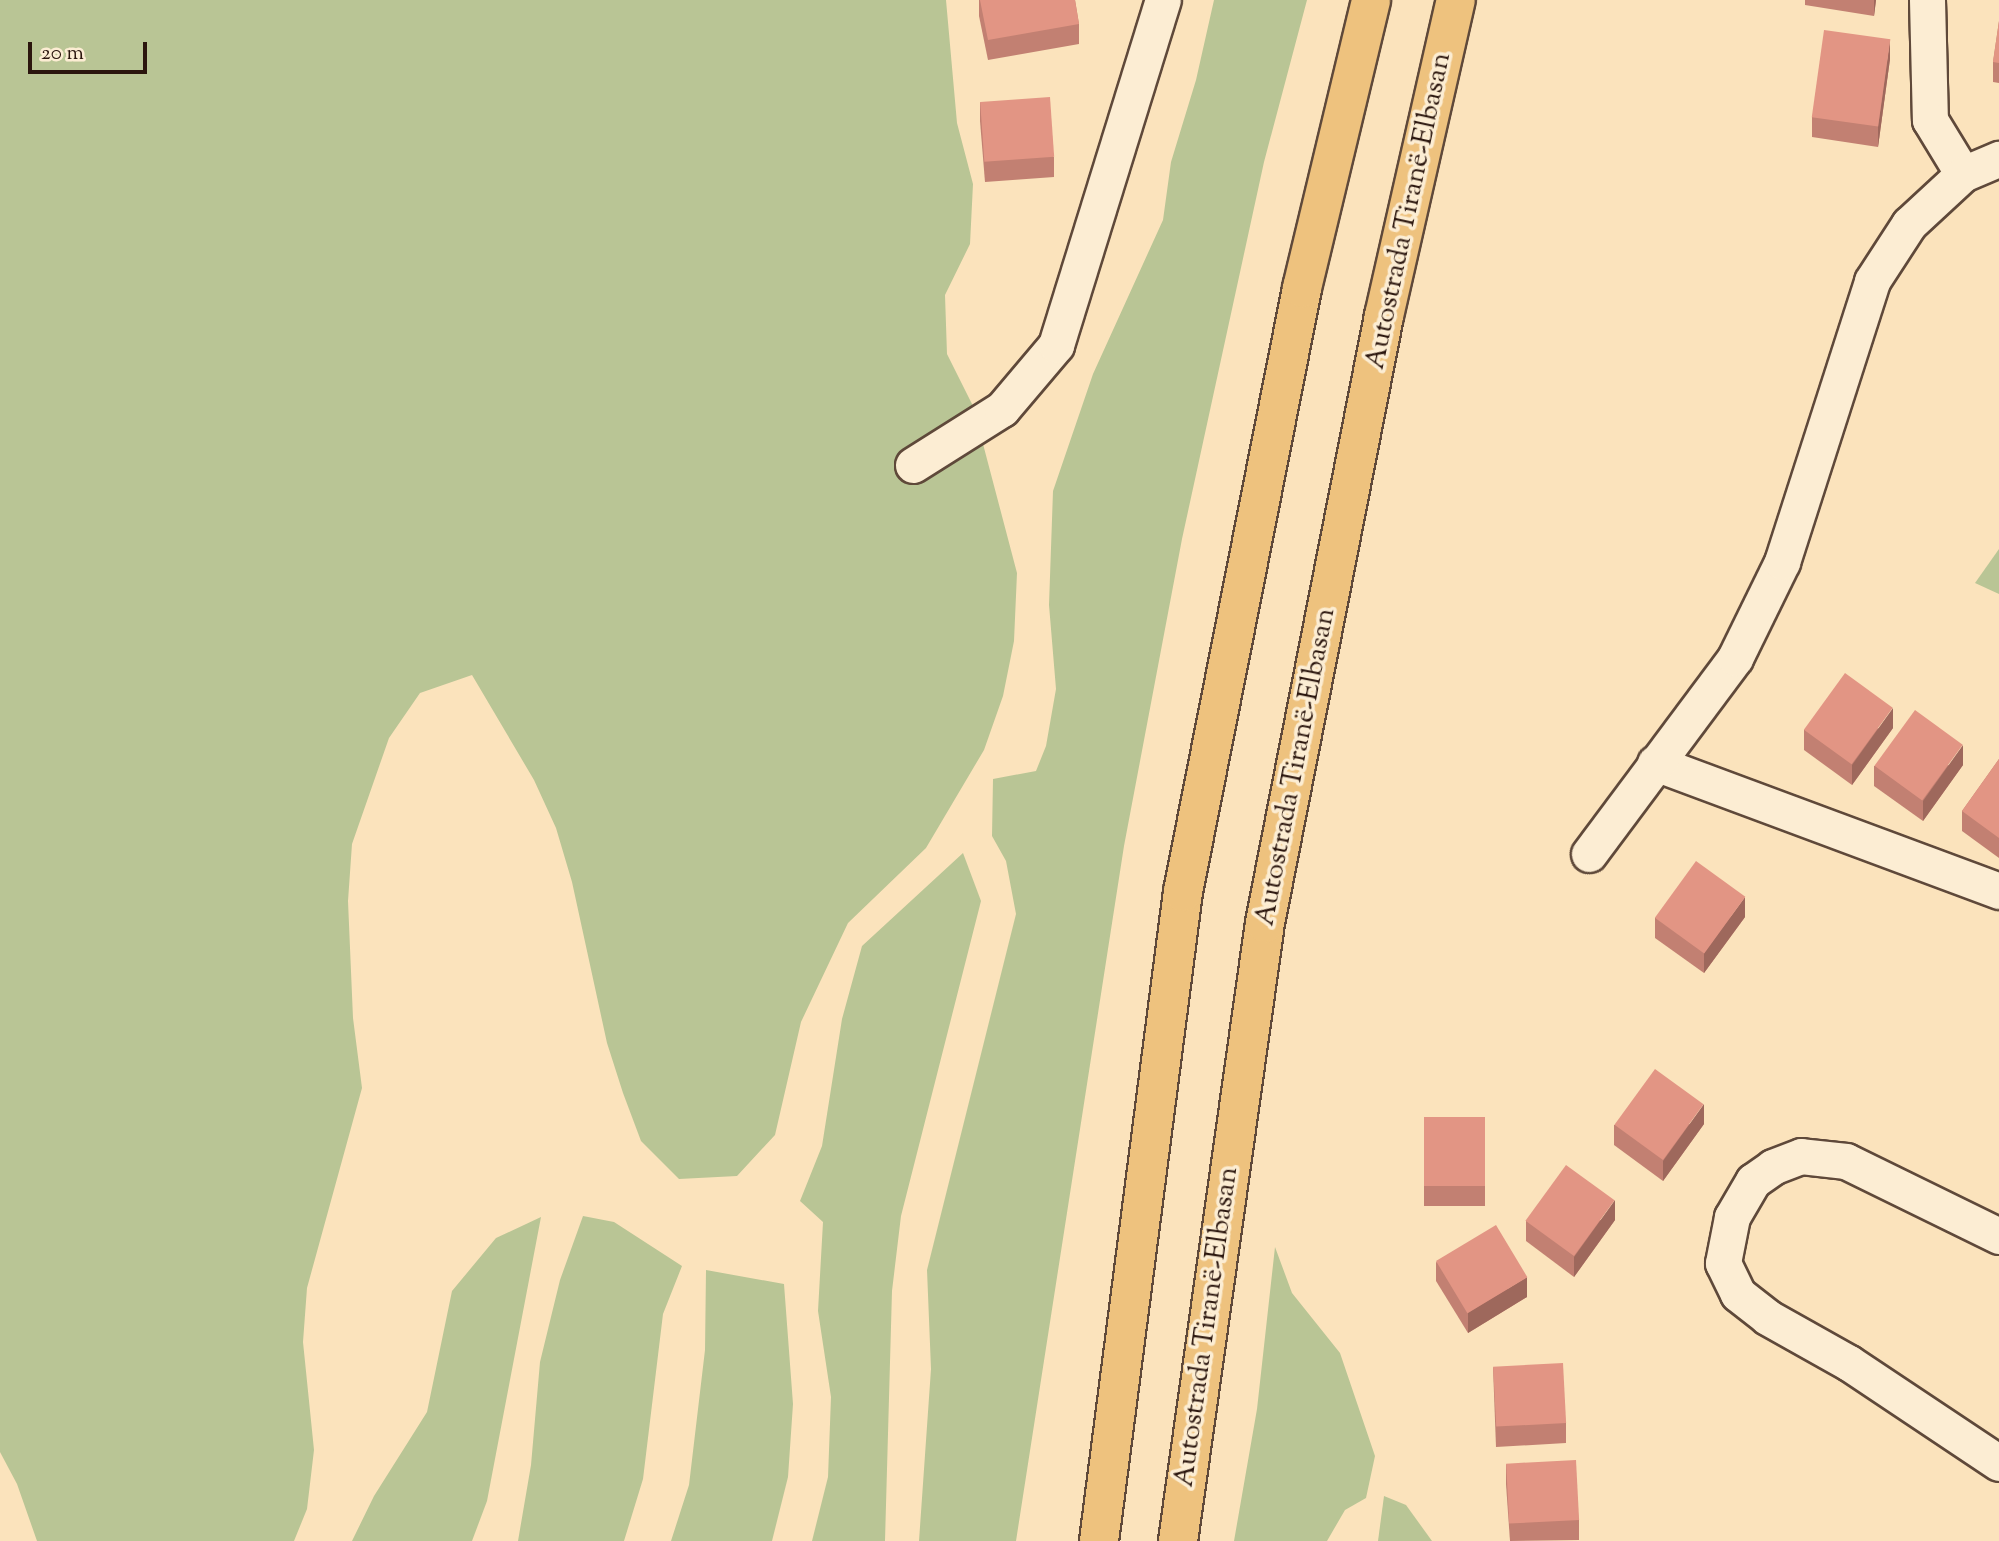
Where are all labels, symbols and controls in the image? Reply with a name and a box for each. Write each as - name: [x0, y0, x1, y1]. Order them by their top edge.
- scale bar: [32, 28, 150, 72]
- text: 20 m: [41, 39, 84, 69]
- street label: Autostrada Tiranë-Elbasan: [1359, 50, 1459, 372]
- street label: Autostrada Tiranë-Elbasan: [1249, 605, 1343, 929]
- street label: Autostrada Tiranë-Elbasan: [1168, 1165, 1246, 1489]

